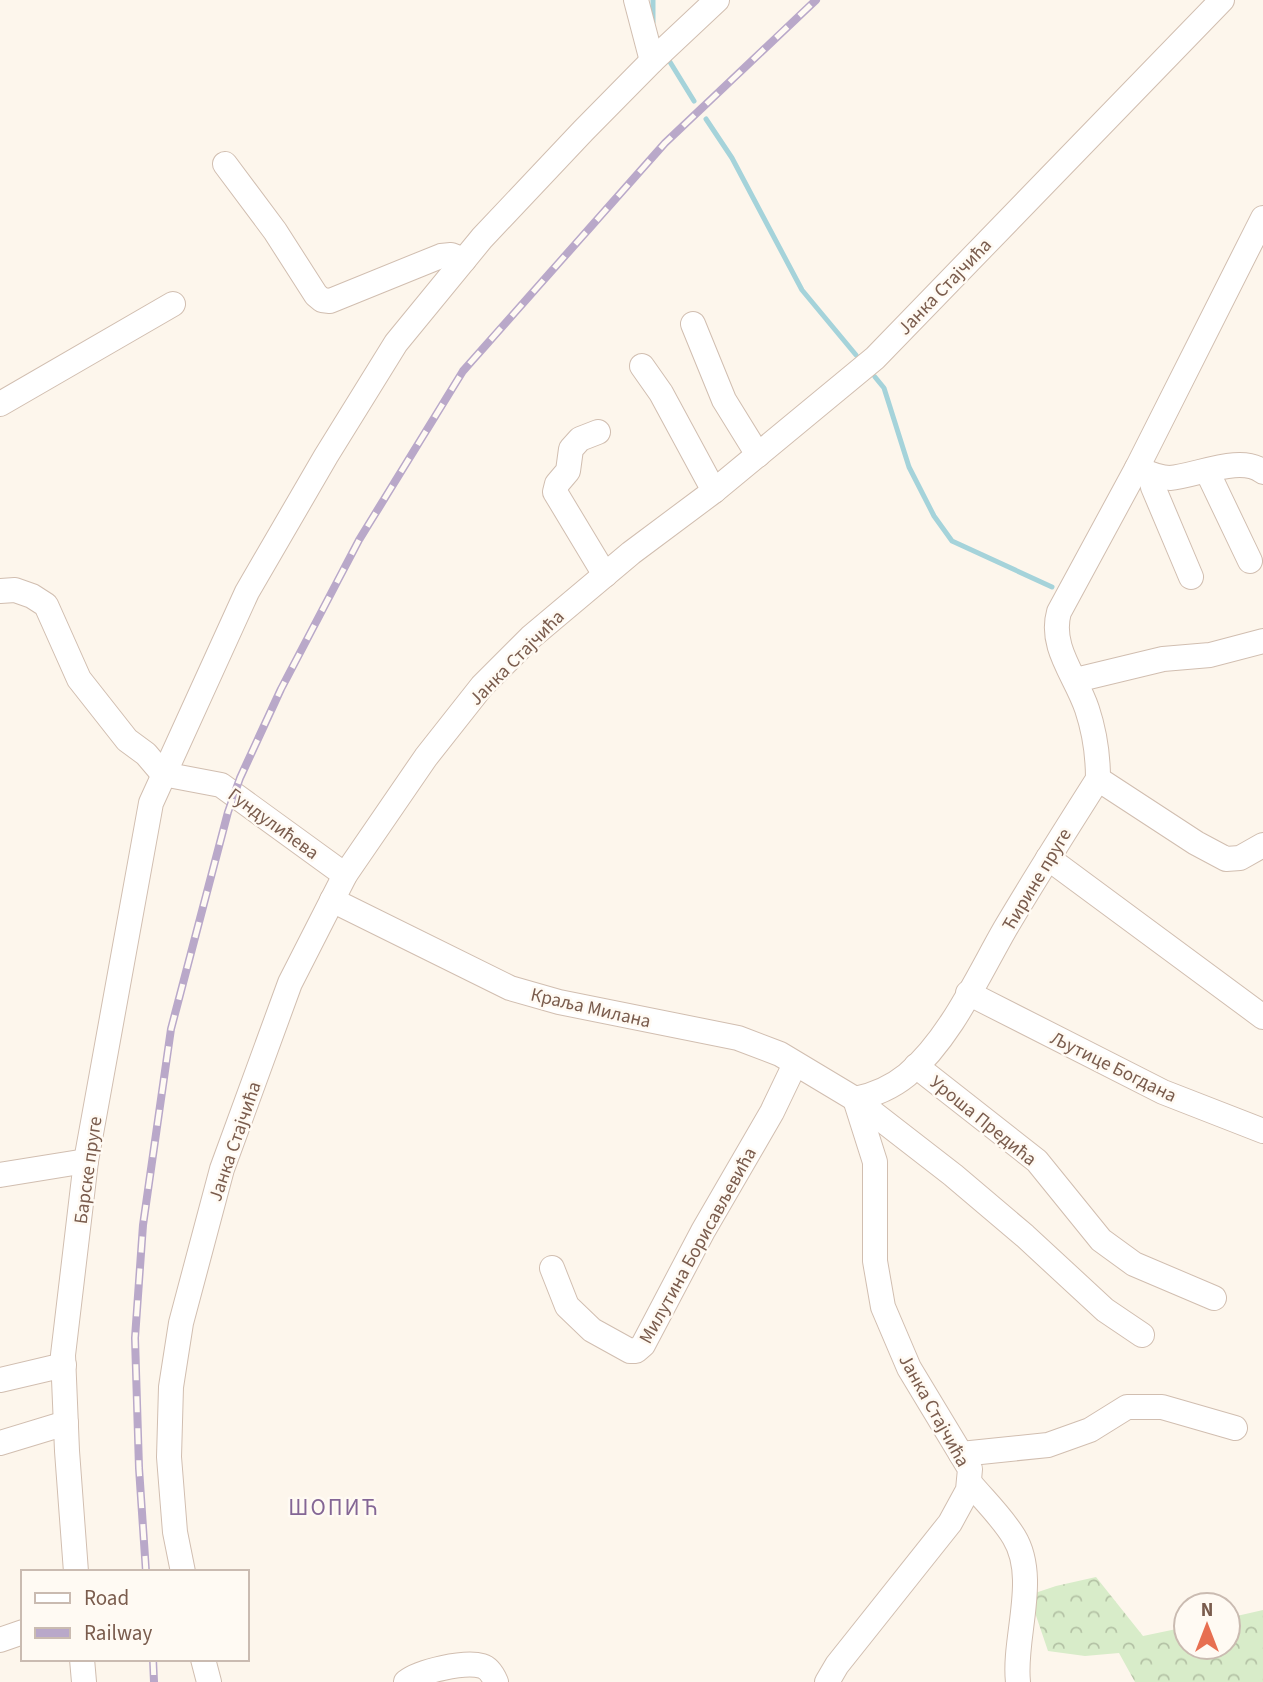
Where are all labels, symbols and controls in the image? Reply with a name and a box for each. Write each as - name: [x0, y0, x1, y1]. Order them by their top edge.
- street label: Јанка Стајчића: [892, 233, 998, 341]
- street label: Јанка Стајчића: [463, 604, 571, 712]
- street label: Гундулићева: [222, 782, 324, 866]
- street label: Ћирине пруге: [996, 823, 1079, 936]
- street label: Краља Милана: [528, 982, 653, 1035]
- street label: Љутице Богдана: [1046, 1025, 1181, 1110]
- street label: Уроша Предића: [924, 1070, 1042, 1173]
- street label: Јанка Стајчића: [202, 1078, 269, 1205]
- street label: Барске пруге: [68, 1115, 109, 1226]
- street label: Милутина Борисављевића: [633, 1143, 764, 1349]
- street label: Јанка Стајчића: [892, 1349, 976, 1472]
- district label: ШОПИЋ: [288, 1491, 380, 1524]
- legend: [21, 1570, 248, 1661]
- text: Road: [84, 1583, 129, 1613]
- north arrow: [1172, 1591, 1242, 1661]
- text: N: [1201, 1597, 1213, 1624]
- text: Railway: [84, 1618, 152, 1648]

